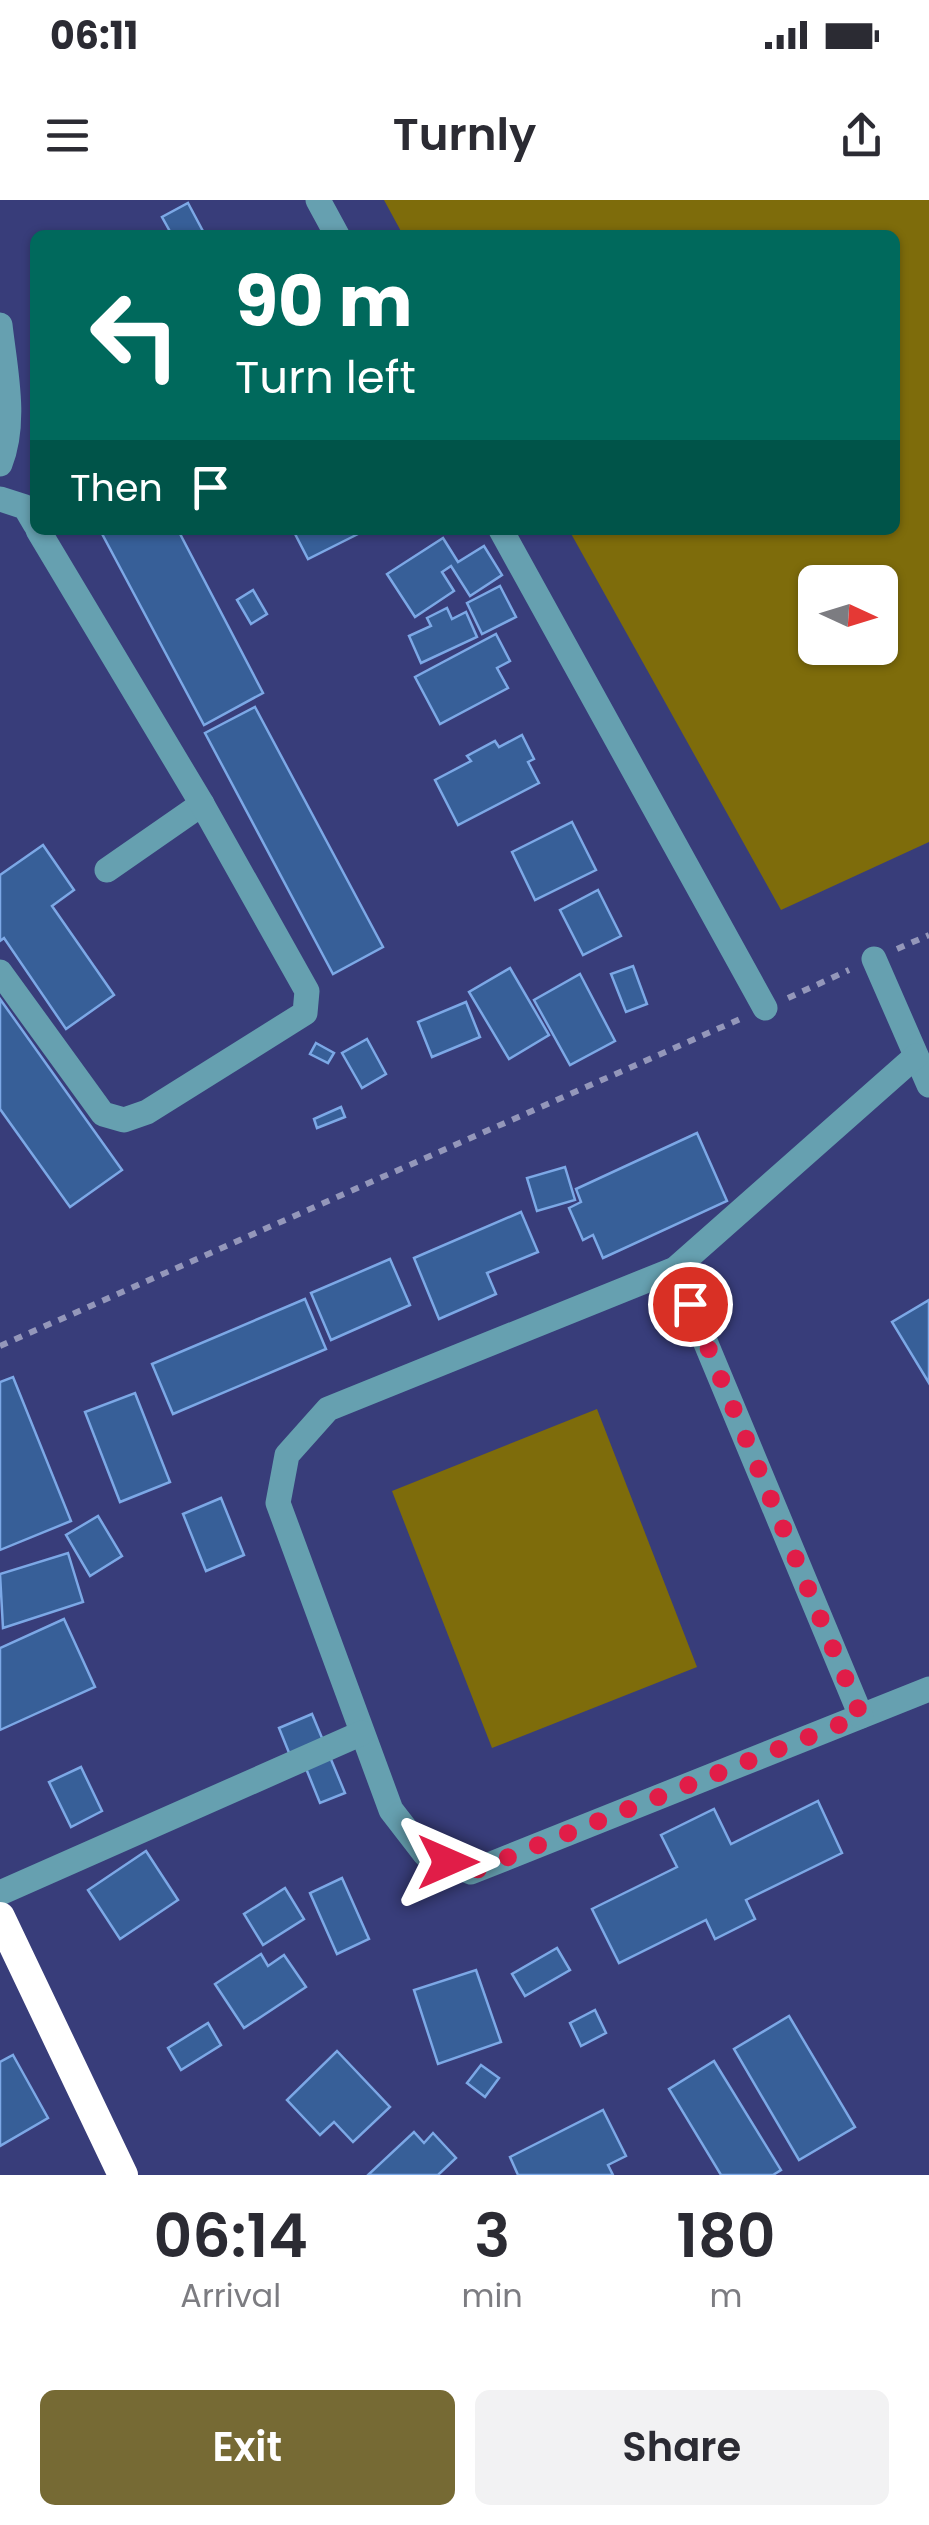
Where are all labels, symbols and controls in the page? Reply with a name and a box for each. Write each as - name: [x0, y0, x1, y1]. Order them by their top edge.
- text: 06:11: [50, 9, 138, 62]
- text: Turnly: [393, 103, 536, 166]
- icon: menu: [40, 108, 95, 163]
- icon: share: [834, 108, 889, 163]
- text: 90 m: [235, 252, 413, 351]
- icon: left: [70, 270, 200, 400]
- text: Turn left: [235, 346, 416, 409]
- icon: arrive: [183, 460, 238, 515]
- text: Then: [70, 461, 163, 514]
- north arrow: [798, 565, 898, 665]
- map controls: [798, 565, 898, 665]
- pin: [648, 1262, 733, 1347]
- icon: arrive: [663, 1277, 718, 1332]
- position arrow: [396, 1810, 500, 1914]
- text: 06:14: [154, 2194, 308, 2278]
- text: 3: [474, 2194, 510, 2278]
- text: 180: [676, 2194, 775, 2278]
- text: Arrival: [180, 2273, 281, 2318]
- text: min: [461, 2273, 523, 2318]
- text: m: [709, 2273, 742, 2318]
- button: Exit: [40, 2390, 455, 2505]
- button: Share: [475, 2390, 889, 2505]

